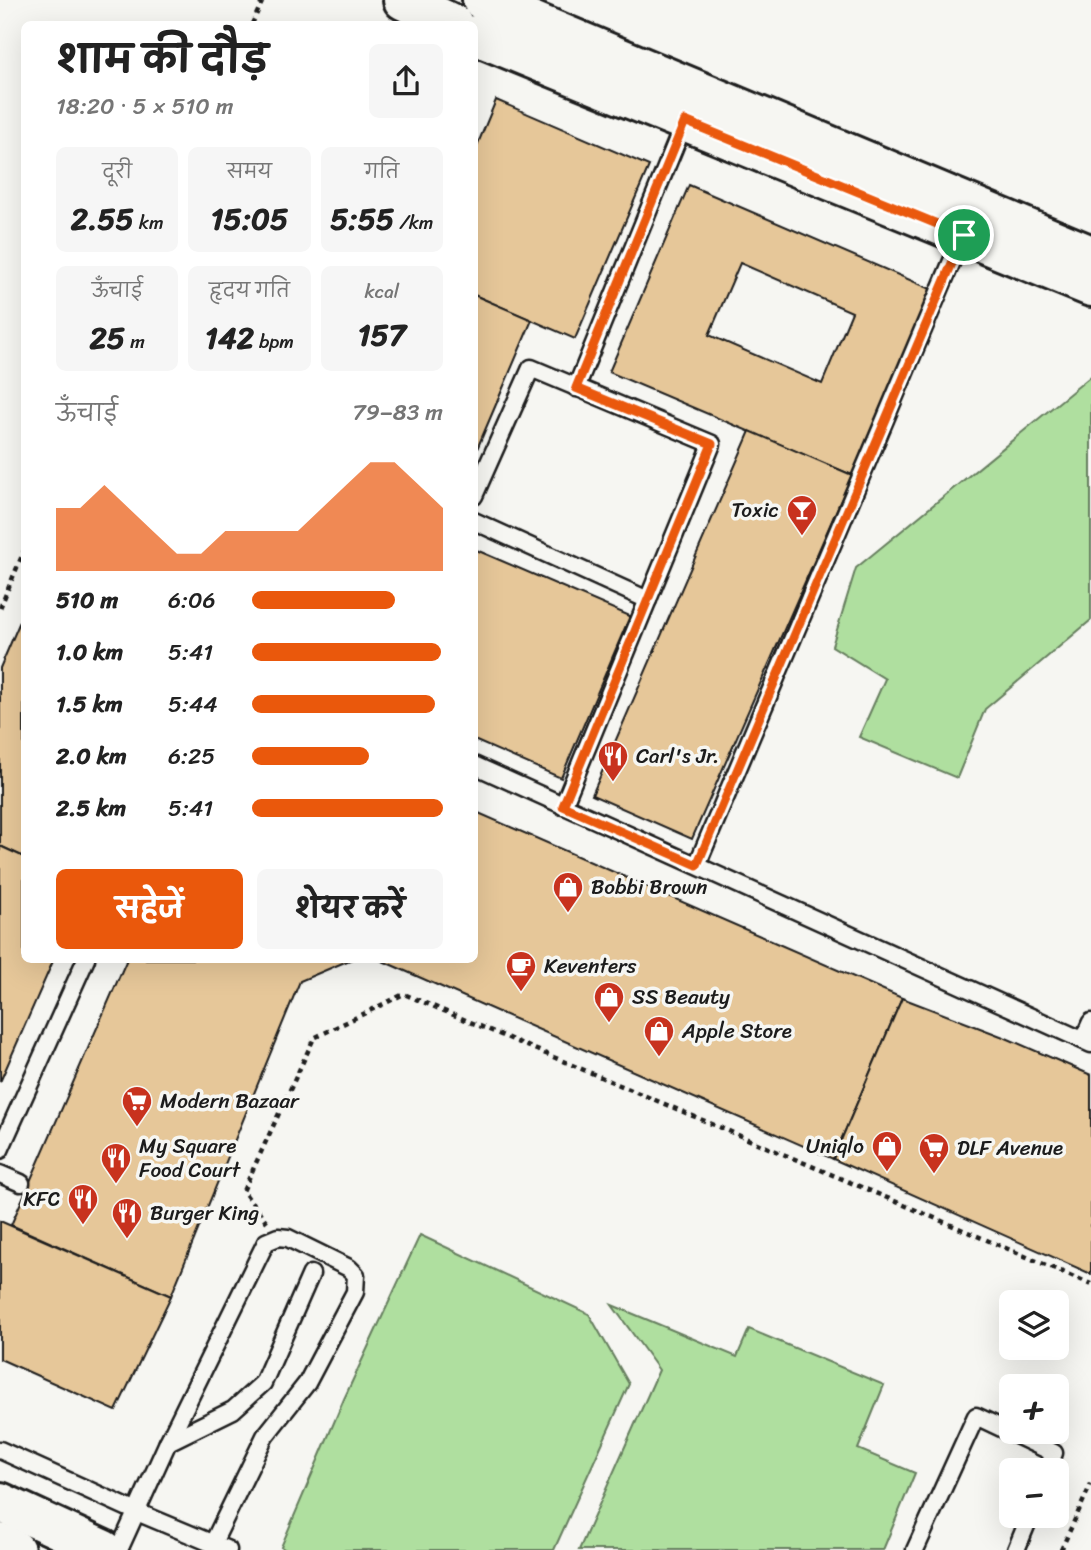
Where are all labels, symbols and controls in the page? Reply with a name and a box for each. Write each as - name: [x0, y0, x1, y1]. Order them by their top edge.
- text: शाम की दौड़: [56, 26, 268, 93]
- button: share: [369, 44, 443, 118]
- text: 18:20 · 5 × 510 m: [56, 86, 234, 127]
- text: दूरी: [102, 155, 132, 188]
- text: समय: [227, 155, 272, 188]
- text: गति: [365, 155, 399, 188]
- text: 2.55: [71, 192, 134, 246]
- text: 15:05: [211, 192, 288, 246]
- text: 5:55: [330, 192, 394, 246]
- pin: [934, 205, 994, 265]
- text: km: [134, 206, 163, 239]
- text: /km: [394, 206, 433, 239]
- icon: arrive: [945, 216, 983, 254]
- text: ऊँचाई: [92, 274, 143, 307]
- text: हृदय गति: [209, 274, 290, 307]
- text: kcal: [365, 275, 399, 308]
- text: 157: [358, 308, 406, 362]
- text: 25: [90, 311, 125, 365]
- text: 142: [205, 311, 254, 365]
- text: m: [125, 325, 145, 358]
- text: bpm: [254, 325, 294, 358]
- text: 79–83 m: [353, 392, 443, 433]
- text: ऊँचाई: [56, 393, 118, 434]
- place label: Toxic: [732, 491, 779, 529]
- bar icon: Toxic: [785, 493, 819, 537]
- text: 510 m: [56, 580, 118, 621]
- text: 6:06: [168, 580, 216, 621]
- text: 1.0 km: [56, 632, 123, 673]
- text: 5:41: [168, 632, 213, 673]
- text: 1.5 km: [56, 684, 123, 725]
- text: 5:44: [168, 684, 218, 725]
- text: 2.0 km: [56, 736, 127, 777]
- text: 6:25: [168, 736, 215, 777]
- place label: Carl's Jr.: [636, 737, 719, 775]
- restaurant icon: Carl's Jr.: [596, 739, 630, 783]
- text: 2.5 km: [56, 788, 126, 829]
- text: 5:41: [168, 788, 213, 829]
- place label: Bobbi Brown: [591, 868, 707, 906]
- button: सहेजें: [56, 869, 243, 949]
- button: शेयर करें: [257, 869, 443, 949]
- shop icon: Bobbi Brown: [551, 870, 585, 914]
- place label: Keventers: [544, 947, 637, 985]
- cafe icon: Keventers: [504, 949, 538, 993]
- place label: SS Beauty: [632, 978, 730, 1016]
- shop icon: SS Beauty: [592, 980, 626, 1024]
- place label: Apple Store: [681, 1012, 792, 1050]
- shop icon: Apple Store: [642, 1014, 676, 1058]
- place label: Modern Bazaar: [160, 1082, 300, 1120]
- supermarket icon: Modern Bazaar: [120, 1084, 154, 1128]
- place label: My Square Food Court: [139, 1127, 242, 1189]
- place label: Uniqlo: [806, 1127, 864, 1165]
- shop icon: Uniqlo: [870, 1129, 904, 1173]
- place label: DLF Avenue: [957, 1129, 1063, 1167]
- supermarket icon: DLF Avenue: [917, 1131, 951, 1175]
- restaurant icon: My Square Food Court: [99, 1141, 133, 1185]
- place label: KFC: [23, 1180, 60, 1218]
- restaurant icon: KFC: [66, 1182, 100, 1226]
- place label: Burger King: [150, 1194, 259, 1232]
- restaurant icon: Burger King: [110, 1196, 144, 1240]
- map controls: [999, 1290, 1069, 1528]
- button: layers: [999, 1290, 1069, 1360]
- button: +: [999, 1374, 1069, 1444]
- button: −: [999, 1458, 1069, 1528]

